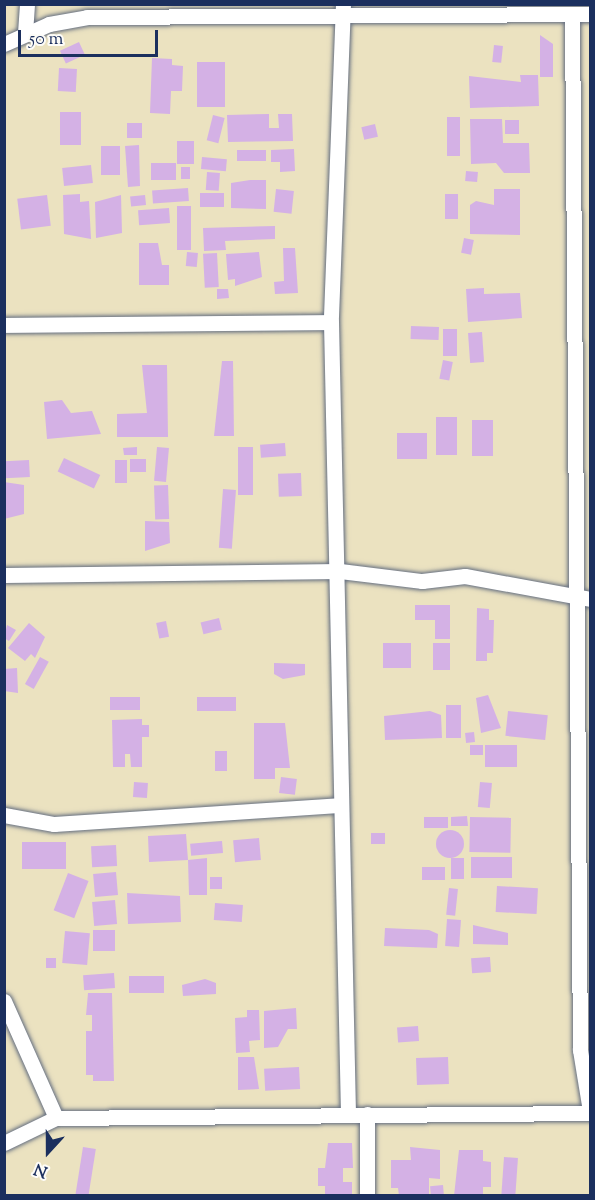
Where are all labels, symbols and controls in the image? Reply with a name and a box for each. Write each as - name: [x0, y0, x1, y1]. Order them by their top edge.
- scale bar: [21, 18, 160, 56]
- text: 50 m: [29, 27, 63, 53]
- north arrow: [18, 1122, 78, 1182]
- text: N: [31, 1156, 51, 1182]

